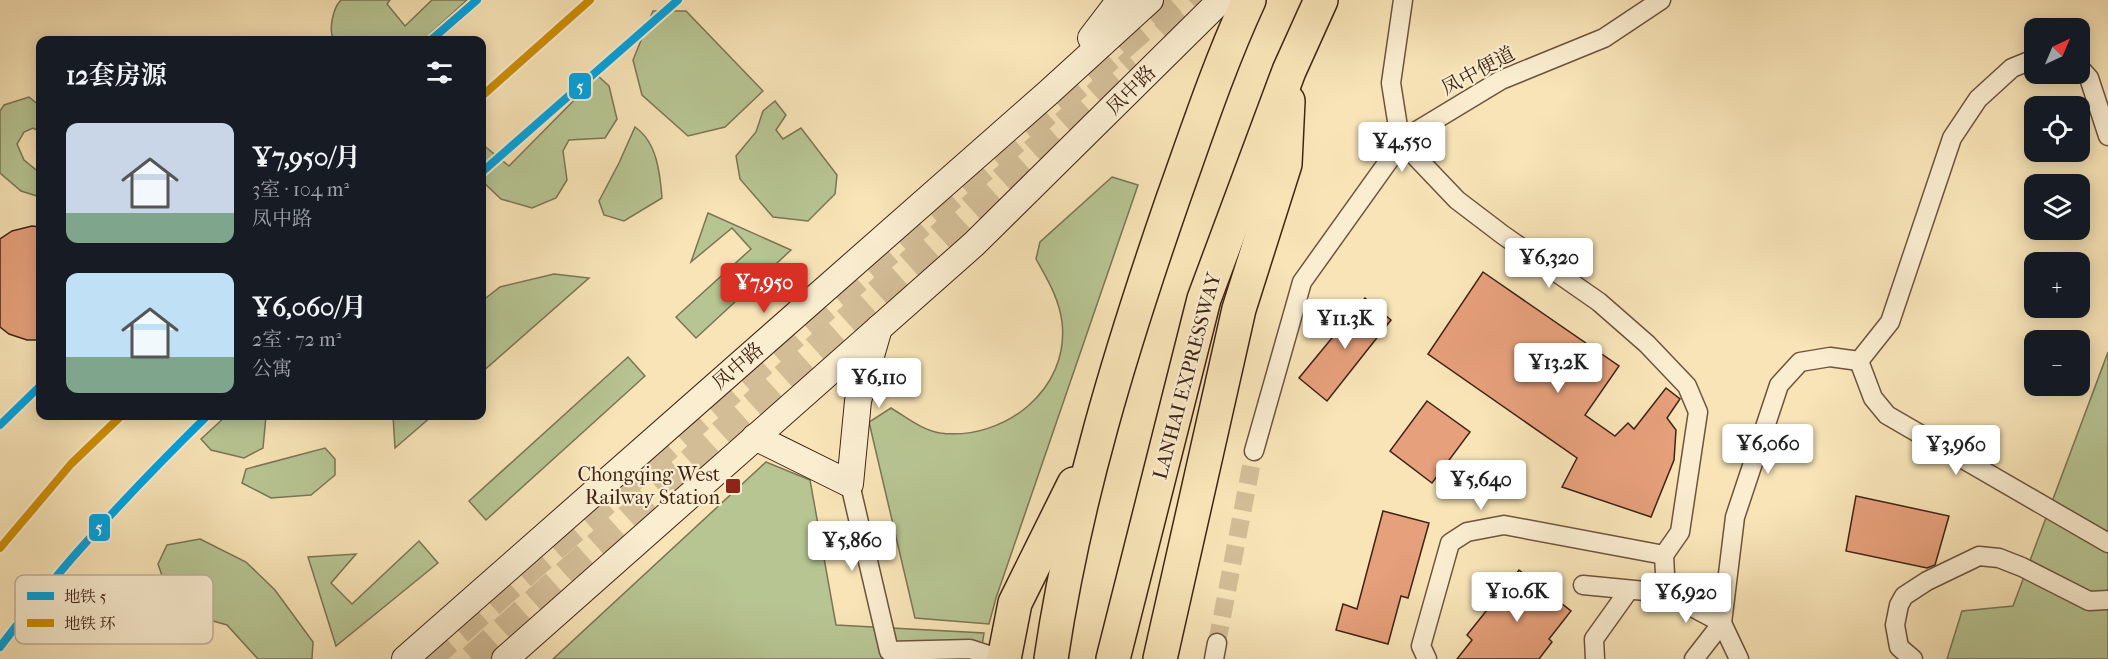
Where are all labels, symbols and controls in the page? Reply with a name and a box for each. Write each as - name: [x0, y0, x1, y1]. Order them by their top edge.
- north arrow: [2024, 18, 2090, 84]
- map controls: [2024, 18, 2090, 396]
- street label: 凤中便道: [1437, 42, 1519, 100]
- icon: filters: [423, 56, 456, 89]
- text: 12套房源: [66, 60, 167, 91]
- street label: 凤中路: [1102, 61, 1160, 119]
- line badge: 5: [568, 72, 592, 100]
- text: 5: [577, 77, 584, 96]
- button: locate: [2024, 96, 2090, 162]
- pin: ¥4,550: [1353, 122, 1451, 173]
- text: ¥4,550: [1372, 130, 1432, 153]
- text: ¥7,950/月: [252, 142, 361, 173]
- icon: home: [114, 147, 186, 219]
- button: layers: [2024, 174, 2090, 240]
- text: 3室 · 104 m²: [252, 178, 349, 201]
- text: 凤中路: [252, 207, 312, 230]
- pin: ¥6,320: [1500, 238, 1598, 289]
- text: ¥6,320: [1519, 246, 1579, 269]
- button: +: [2024, 252, 2090, 318]
- pin: ¥7,950: [715, 263, 813, 314]
- street label: LANHAI EXPRESSWAY: [1148, 269, 1226, 482]
- text: ¥7,950: [735, 271, 793, 294]
- text: ¥6,060/月: [252, 292, 367, 323]
- icon: home: [114, 297, 186, 369]
- pin: ¥11.3K: [1296, 299, 1394, 350]
- text: ¥11.3K: [1317, 307, 1373, 330]
- text: 2室 · 72 m²: [252, 328, 341, 351]
- button: −: [2024, 330, 2090, 396]
- street label: 凤中路: [708, 338, 768, 394]
- pin: ¥13.2K: [1509, 343, 1607, 394]
- text: ¥13.2K: [1528, 351, 1588, 374]
- text: 公寓: [252, 357, 292, 380]
- pin: ¥6,110: [830, 358, 928, 409]
- text: ¥6,110: [851, 366, 907, 389]
- pin: ¥6,060: [1719, 424, 1817, 475]
- pin: ¥3,960: [1907, 425, 2005, 476]
- text: ¥6,060: [1736, 432, 1800, 455]
- text: ¥3,960: [1926, 433, 1986, 456]
- pin: ¥5,640: [1432, 460, 1530, 511]
- place label: Chongqing West Railway Station: [578, 463, 720, 509]
- text: ¥5,640: [1450, 468, 1512, 491]
- marker: Chongqing West Railway Station: [724, 477, 742, 495]
- line badge: 5: [88, 513, 111, 542]
- text: 5: [96, 518, 103, 537]
- pin: ¥5,860: [803, 521, 901, 572]
- text: ¥5,860: [822, 529, 882, 552]
- pin: ¥10.6K: [1468, 572, 1566, 623]
- pin: ¥6,920: [1637, 573, 1735, 624]
- legend: [15, 575, 213, 644]
- text: ¥10.6K: [1486, 580, 1548, 603]
- text: ¥6,920: [1655, 581, 1717, 604]
- text: 地铁 5: [64, 587, 106, 606]
- text: 地铁 环: [64, 614, 115, 633]

